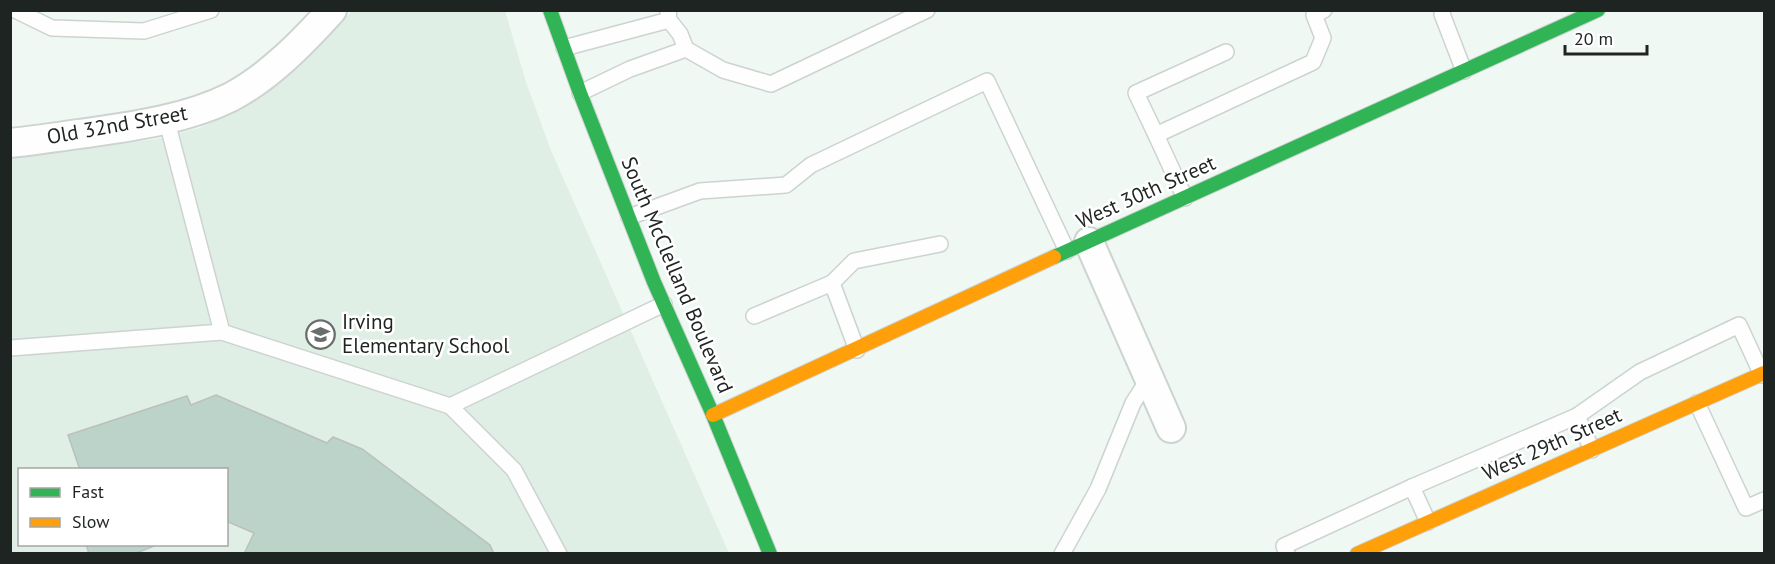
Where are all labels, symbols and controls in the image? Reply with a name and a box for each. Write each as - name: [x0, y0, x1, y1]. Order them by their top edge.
- scale bar: [1565, 18, 1648, 56]
- text: 20 m: [1574, 27, 1613, 50]
- street label: Old 32nd Street: [44, 99, 189, 150]
- street label: West 30th Street: [1072, 149, 1220, 234]
- street label: South McClelland Boulevard: [615, 153, 740, 397]
- place label: Irving Elementary School: [342, 308, 509, 359]
- school or university icon: Irving Elementary School: [305, 318, 337, 350]
- street label: West 29th Street: [1478, 401, 1626, 486]
- legend: [18, 468, 228, 546]
- text: Fast: [72, 480, 104, 503]
- text: Slow: [72, 510, 110, 533]

